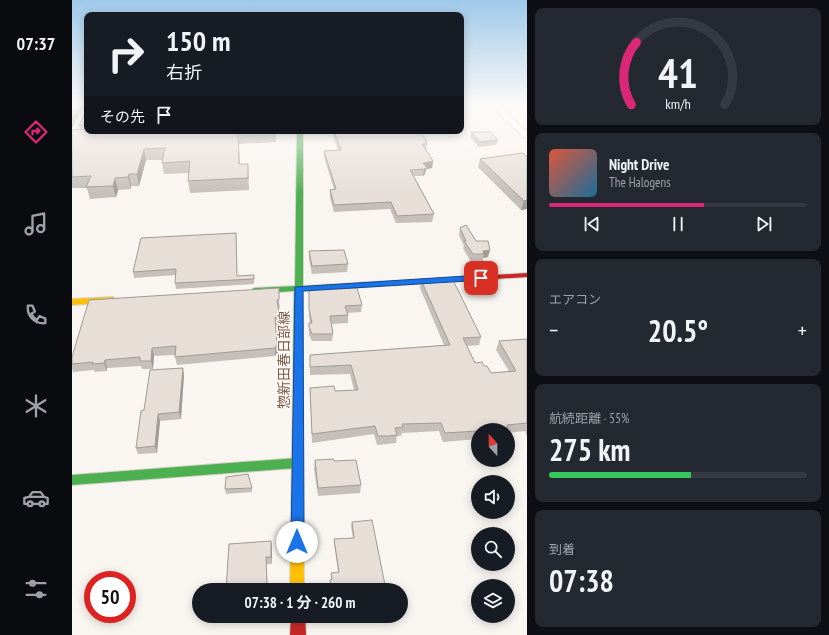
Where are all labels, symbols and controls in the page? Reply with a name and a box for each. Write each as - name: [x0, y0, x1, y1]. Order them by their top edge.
- text: 150 m: [166, 22, 230, 59]
- icon: right: [100, 28, 152, 80]
- text: 07:37: [17, 32, 55, 55]
- text: 41: [658, 46, 698, 99]
- text: 右折: [166, 61, 202, 84]
- text: km/h: [665, 93, 691, 112]
- icon: arrive: [153, 104, 175, 126]
- text: その先: [100, 107, 145, 126]
- icon: directions: [22, 118, 50, 146]
- text: Night Drive: [609, 155, 669, 174]
- text: The Halogens: [609, 174, 671, 191]
- icon: music: [22, 210, 50, 238]
- icon: previous: [581, 213, 603, 235]
- icon: pause: [667, 213, 689, 235]
- icon: next: [753, 213, 775, 235]
- pin: [464, 261, 498, 295]
- icon: arrive: [470, 267, 492, 289]
- text: エアコン: [549, 291, 601, 308]
- icon: phone: [22, 301, 50, 329]
- street label: 惣新田春日部線: [275, 311, 293, 409]
- text: 20.5°: [648, 311, 708, 350]
- text: −: [549, 316, 558, 344]
- text: +: [798, 316, 807, 344]
- icon: climate: [22, 392, 50, 420]
- text: 航続距離 · 55%: [549, 410, 629, 427]
- north arrow: [471, 423, 515, 467]
- map controls: [471, 423, 515, 623]
- text: 275 km: [549, 430, 630, 469]
- button: sound: [471, 475, 515, 519]
- icon: car: [22, 484, 50, 512]
- position arrow: [276, 521, 318, 563]
- button: search: [471, 527, 515, 571]
- text: 到着: [549, 541, 575, 558]
- text: 07:38: [549, 561, 614, 600]
- speed limit sign: 50: [84, 571, 136, 623]
- icon: filters: [22, 575, 50, 603]
- button: layers: [471, 579, 515, 623]
- text: 07:38 · 1 分 · 260 m: [245, 593, 355, 612]

